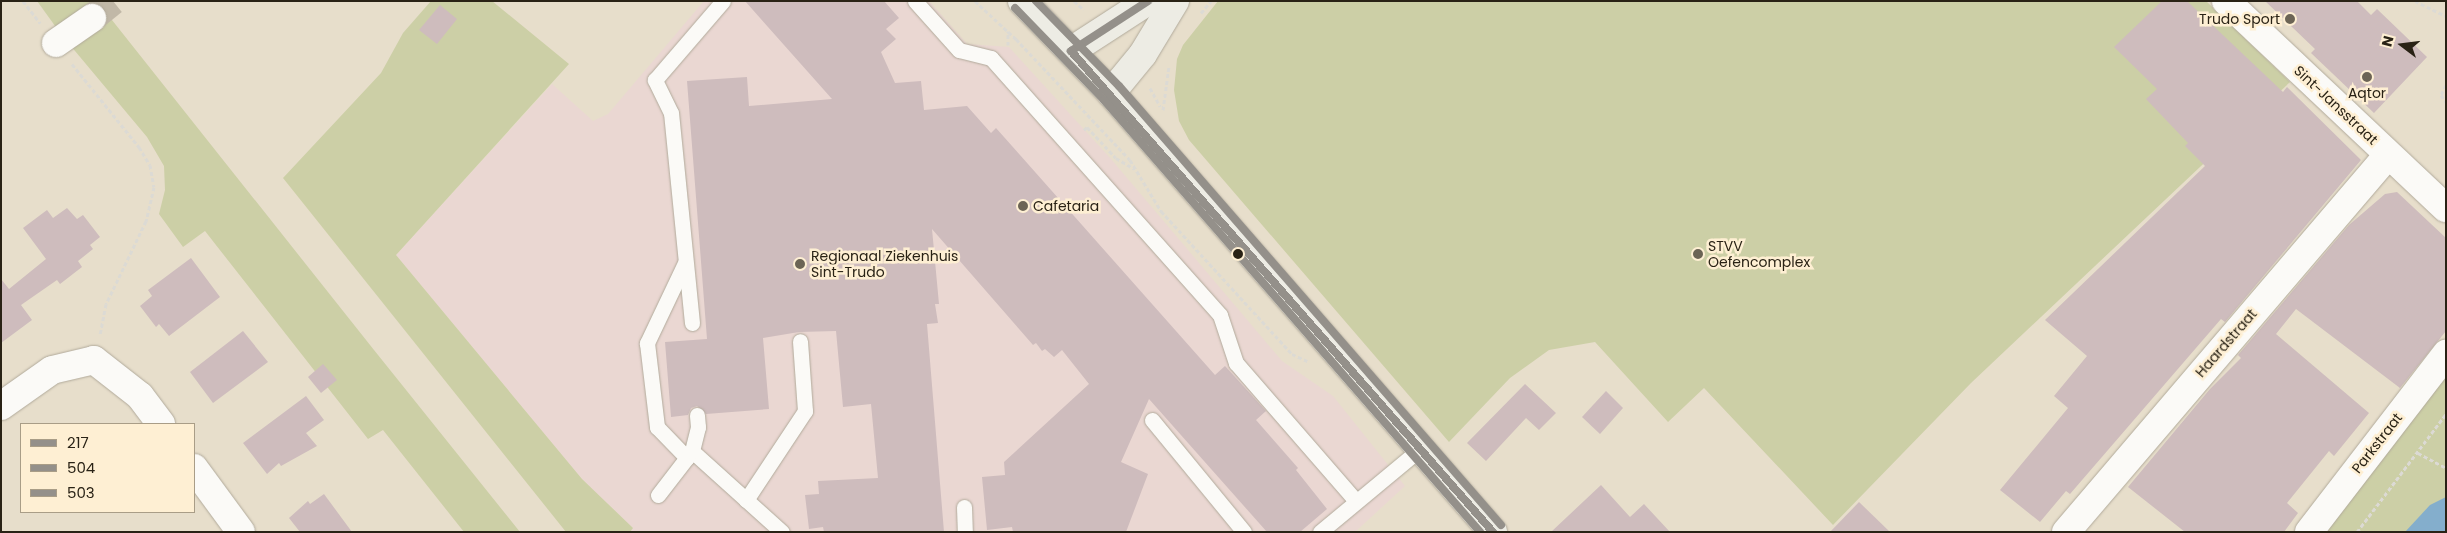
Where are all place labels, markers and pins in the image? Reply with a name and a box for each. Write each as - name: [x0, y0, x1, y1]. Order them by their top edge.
- place label: Trudo Sport: [2199, 11, 2280, 27]
- marker: Trudo Sport: [2284, 13, 2296, 25]
- marker: Aqtor: [2361, 71, 2373, 83]
- place label: Aqtor: [2348, 85, 2386, 101]
- place label: Cafetaria: [1033, 198, 1099, 214]
- marker: Cafetaria: [1017, 200, 1029, 212]
- place label: STVV Oefencomplex: [1708, 238, 1810, 270]
- place label: Regionaal Ziekenhuis Sint-Trudo: [811, 248, 958, 280]
- marker: STVV Oefencomplex: [1692, 248, 1704, 260]
- unlabelled marker: [1233, 249, 1243, 259]
- marker: Regionaal Ziekenhuis Sint-Trudo: [793, 257, 807, 271]

